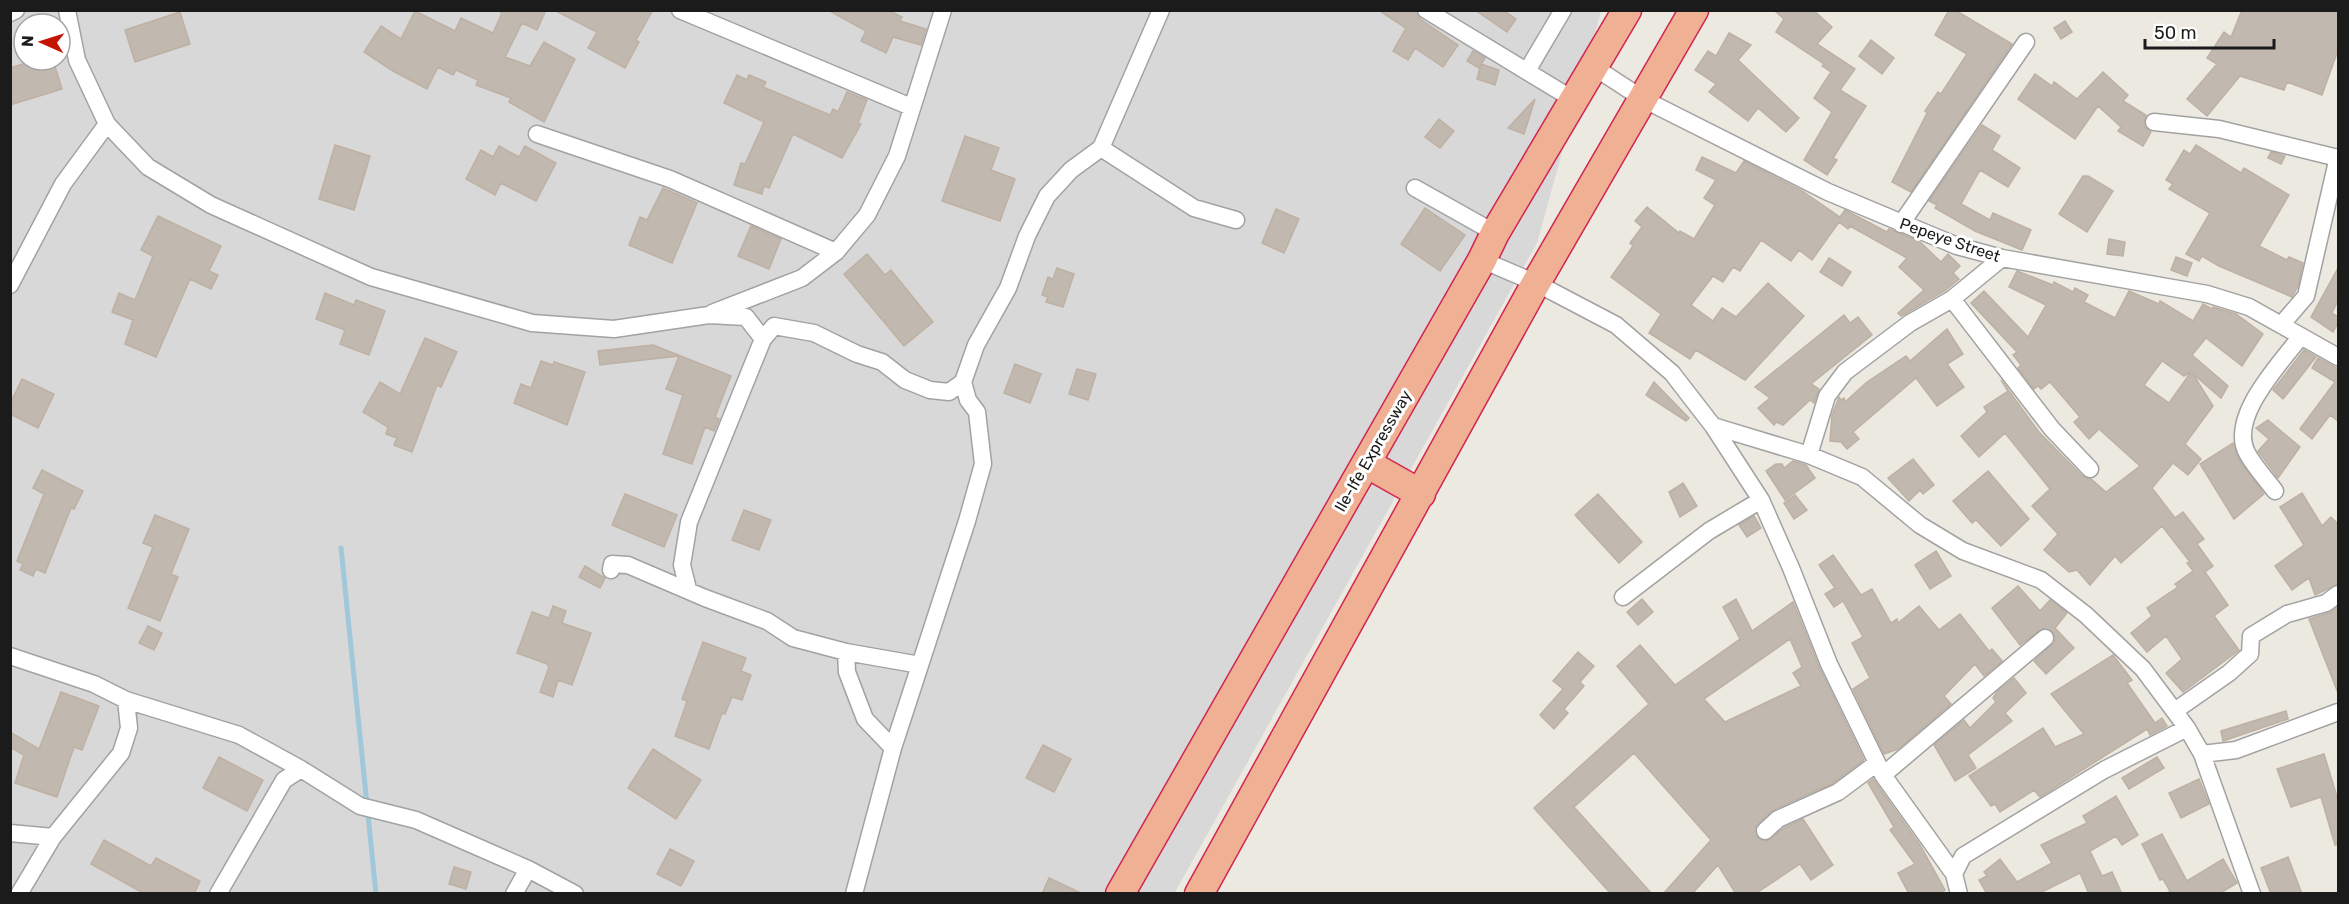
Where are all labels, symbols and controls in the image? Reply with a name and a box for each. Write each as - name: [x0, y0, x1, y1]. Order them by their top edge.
- north arrow: [12, 12, 72, 72]
- scale bar: [2145, 12, 2274, 50]
- text: 50 m: [2154, 22, 2197, 44]
- text: N: [18, 35, 37, 47]
- street label: Pepeye Street: [1897, 214, 2003, 266]
- street label: Ile-Ife Expressway: [1331, 387, 1416, 515]

